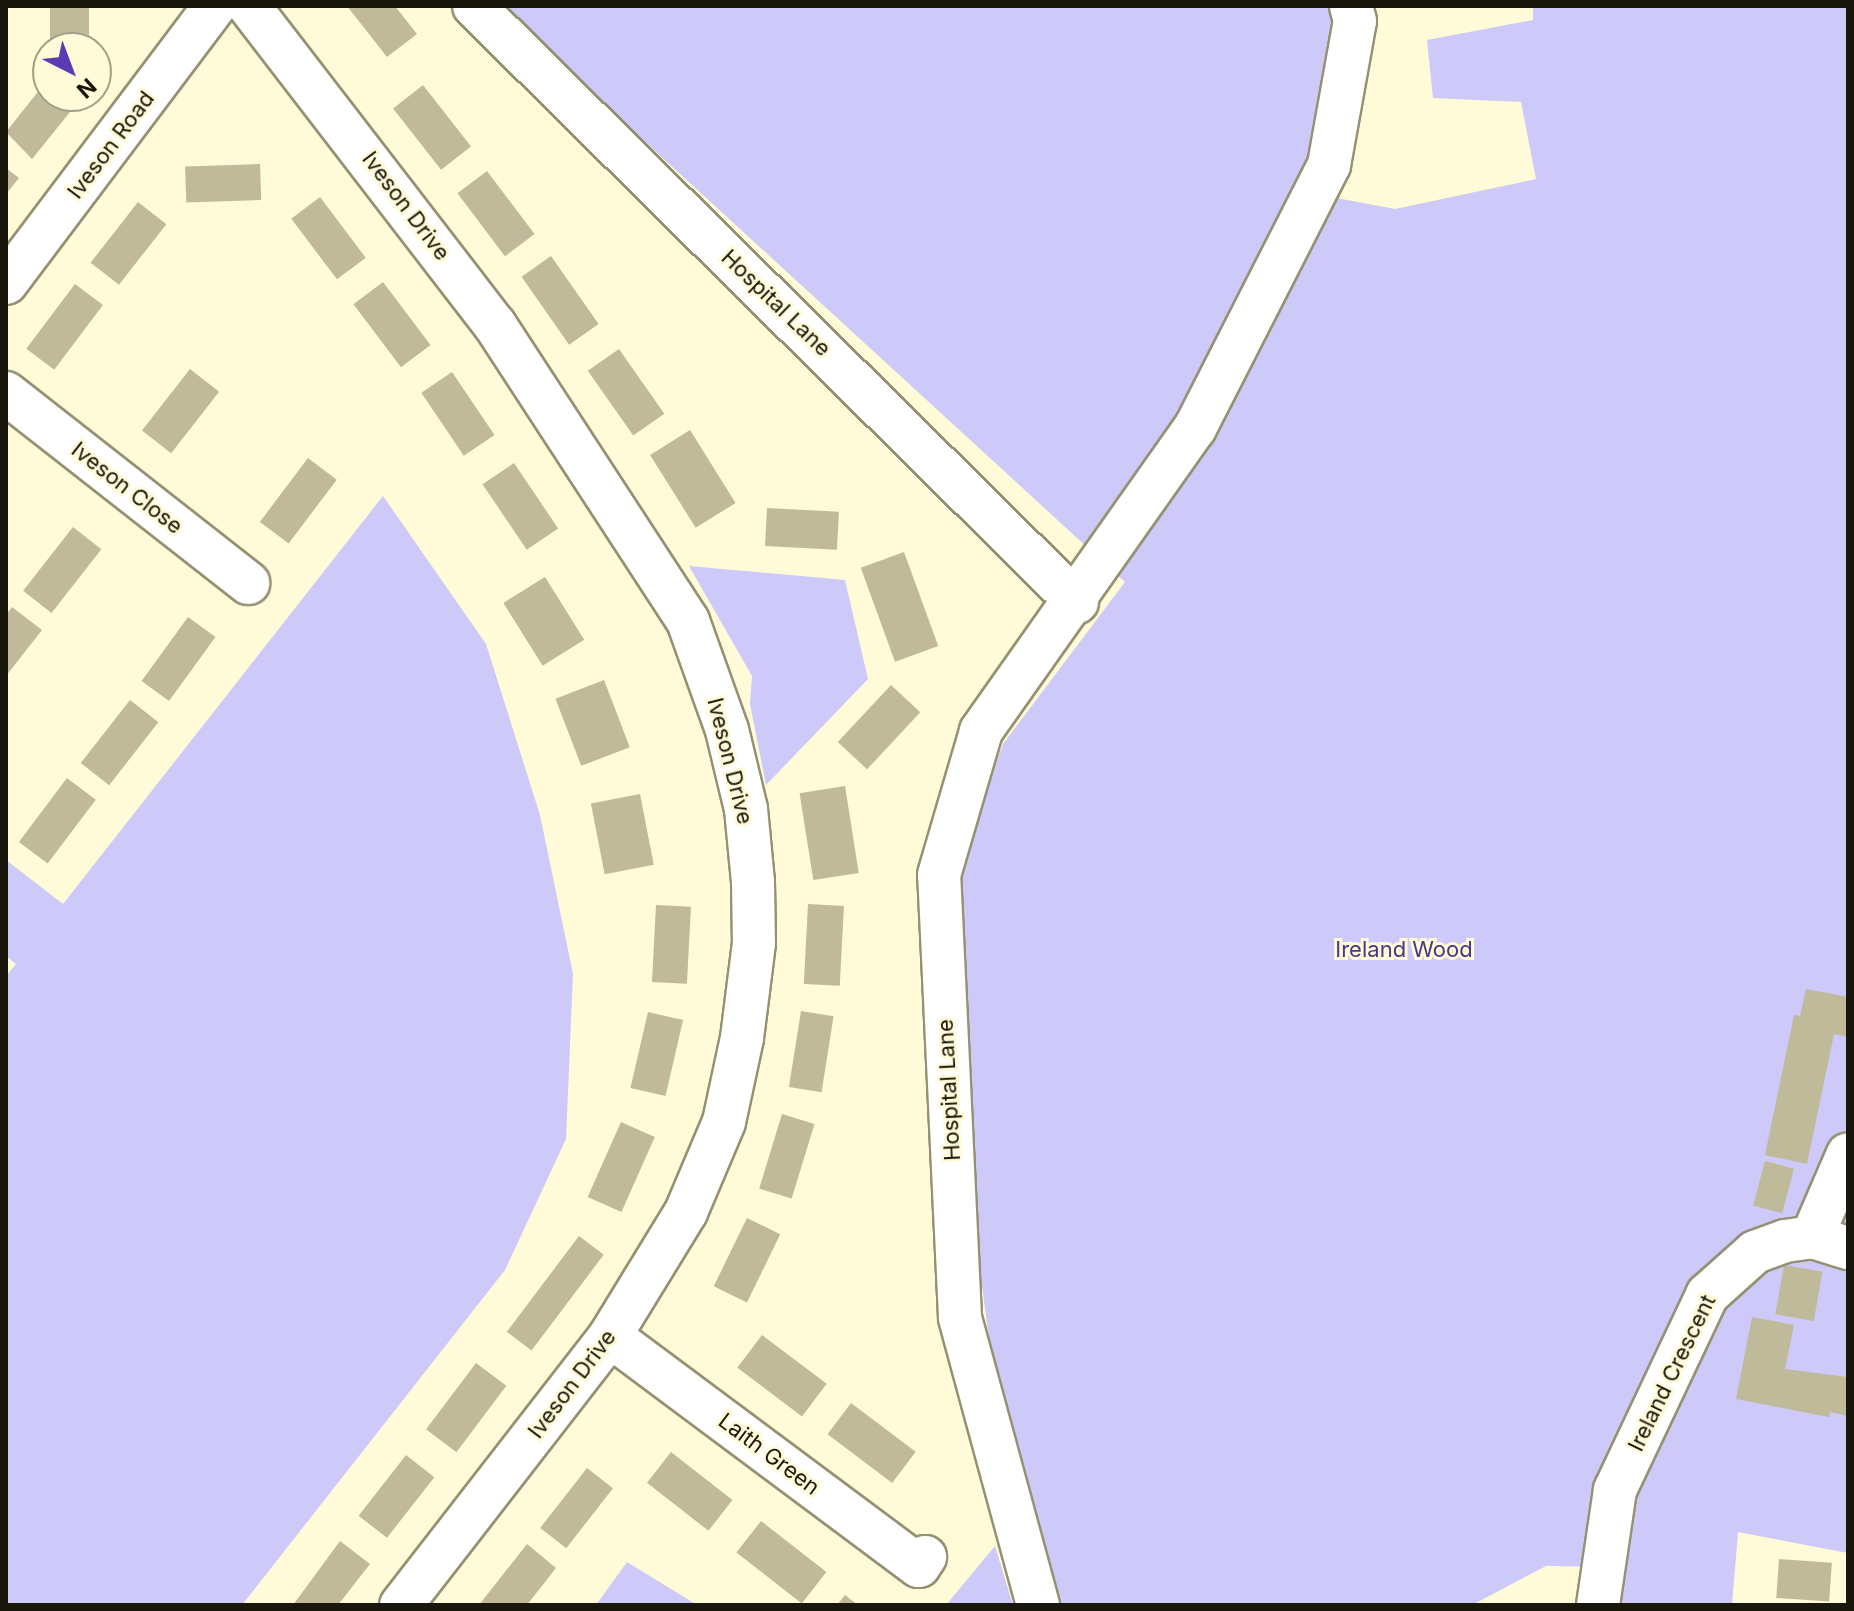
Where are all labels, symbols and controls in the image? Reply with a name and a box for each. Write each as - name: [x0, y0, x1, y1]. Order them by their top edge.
- north arrow: [32, 32, 112, 112]
- text: N: [72, 73, 102, 104]
- street label: Iveson Road: [62, 86, 160, 204]
- street label: Iveson Drive: [357, 146, 455, 266]
- street label: Hospital Lane: [716, 244, 836, 362]
- street label: Iveson Close: [66, 436, 188, 540]
- street label: Iveson Drive: [702, 695, 758, 827]
- park label: Ireland Wood: [1335, 937, 1473, 963]
- street label: Hospital Lane: [932, 1019, 966, 1161]
- street label: Ireland Crescent: [1623, 1290, 1721, 1456]
- street label: Iveson Drive: [523, 1324, 621, 1444]
- street label: Laith Green: [713, 1408, 825, 1500]

